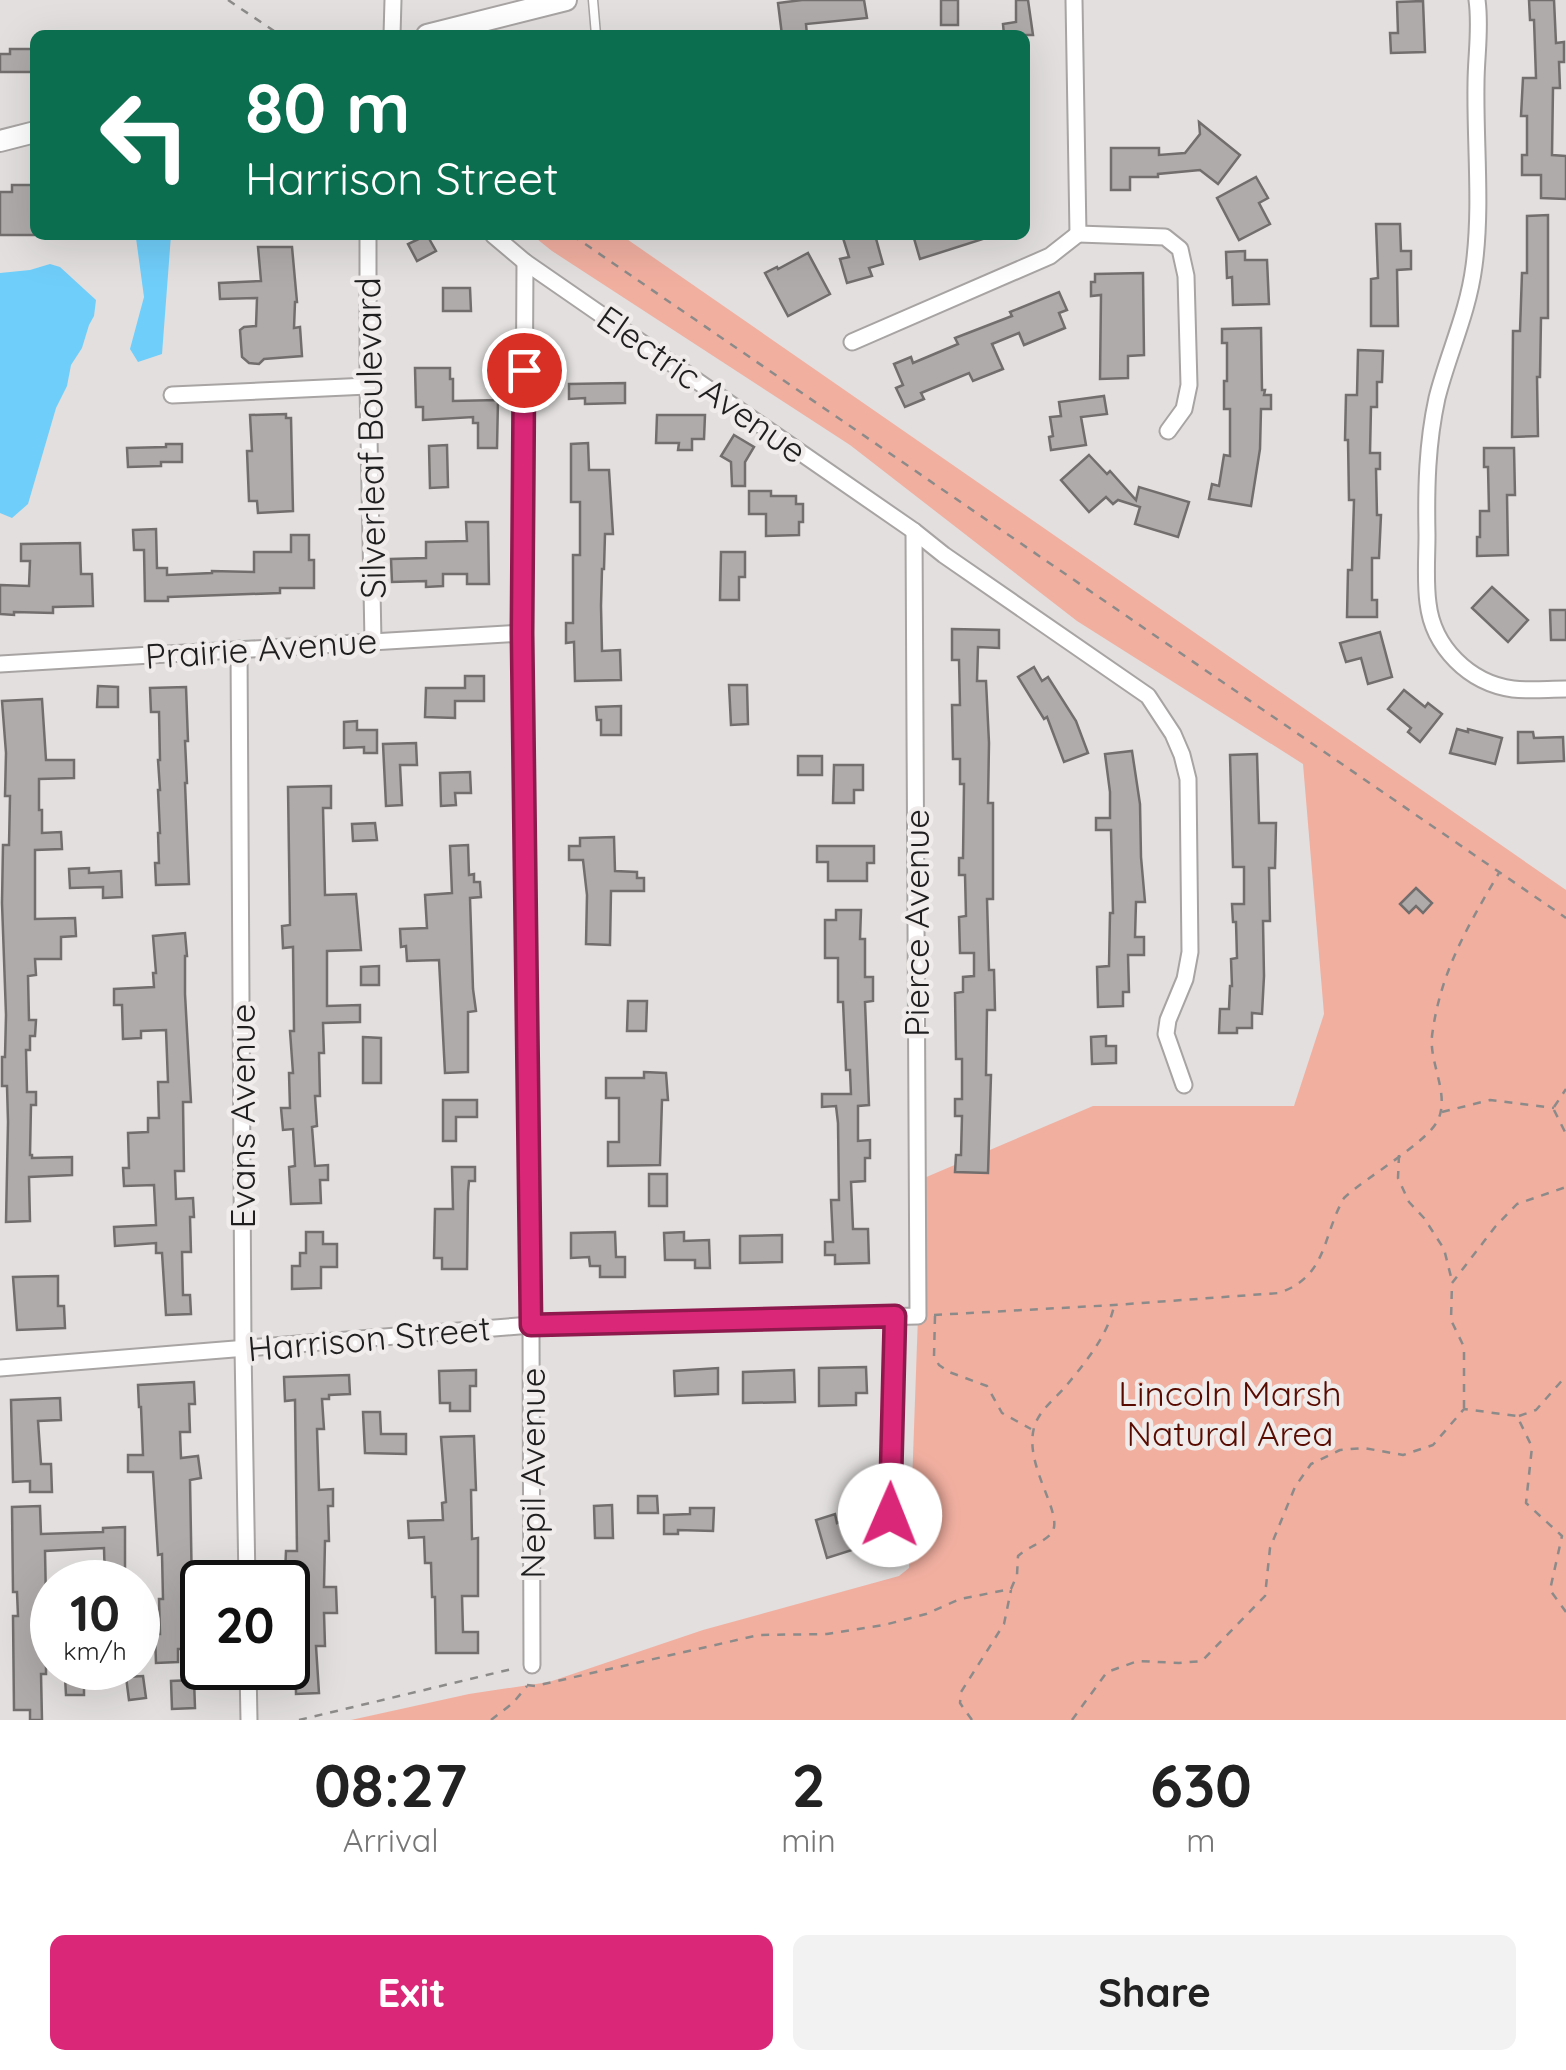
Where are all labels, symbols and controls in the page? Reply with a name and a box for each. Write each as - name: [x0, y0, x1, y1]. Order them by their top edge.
- text: 80 m: [245, 63, 410, 151]
- icon: left: [80, 70, 210, 200]
- text: Harrison Street: [245, 150, 559, 206]
- street label: Silverleaf Boulevard: [345, 277, 395, 599]
- street label: Electric Avenue: [589, 296, 815, 472]
- pin: [482, 328, 567, 413]
- icon: arrive: [497, 343, 552, 398]
- street label: Prairie Avenue: [143, 618, 379, 678]
- street label: Pierce Avenue: [894, 809, 938, 1037]
- street label: Evans Avenue: [220, 1004, 264, 1228]
- street label: Harrison Street: [246, 1305, 492, 1371]
- street label: Nepil Avenue: [510, 1367, 554, 1579]
- park label: Lincoln Marsh Natural Area: [1118, 1371, 1342, 1455]
- position arrow: [838, 1463, 942, 1567]
- speed limit sign: 20: [180, 1560, 310, 1690]
- text: 10: [70, 1581, 120, 1644]
- text: km/h: [63, 1635, 127, 1666]
- text: 08:27: [314, 1747, 467, 1822]
- text: 2: [791, 1747, 826, 1822]
- text: 630: [1150, 1747, 1252, 1822]
- text: Arrival: [343, 1820, 439, 1860]
- text: min: [781, 1820, 836, 1860]
- text: m: [1186, 1820, 1215, 1860]
- button: Exit: [50, 1935, 773, 2050]
- button: Share: [793, 1935, 1516, 2050]

